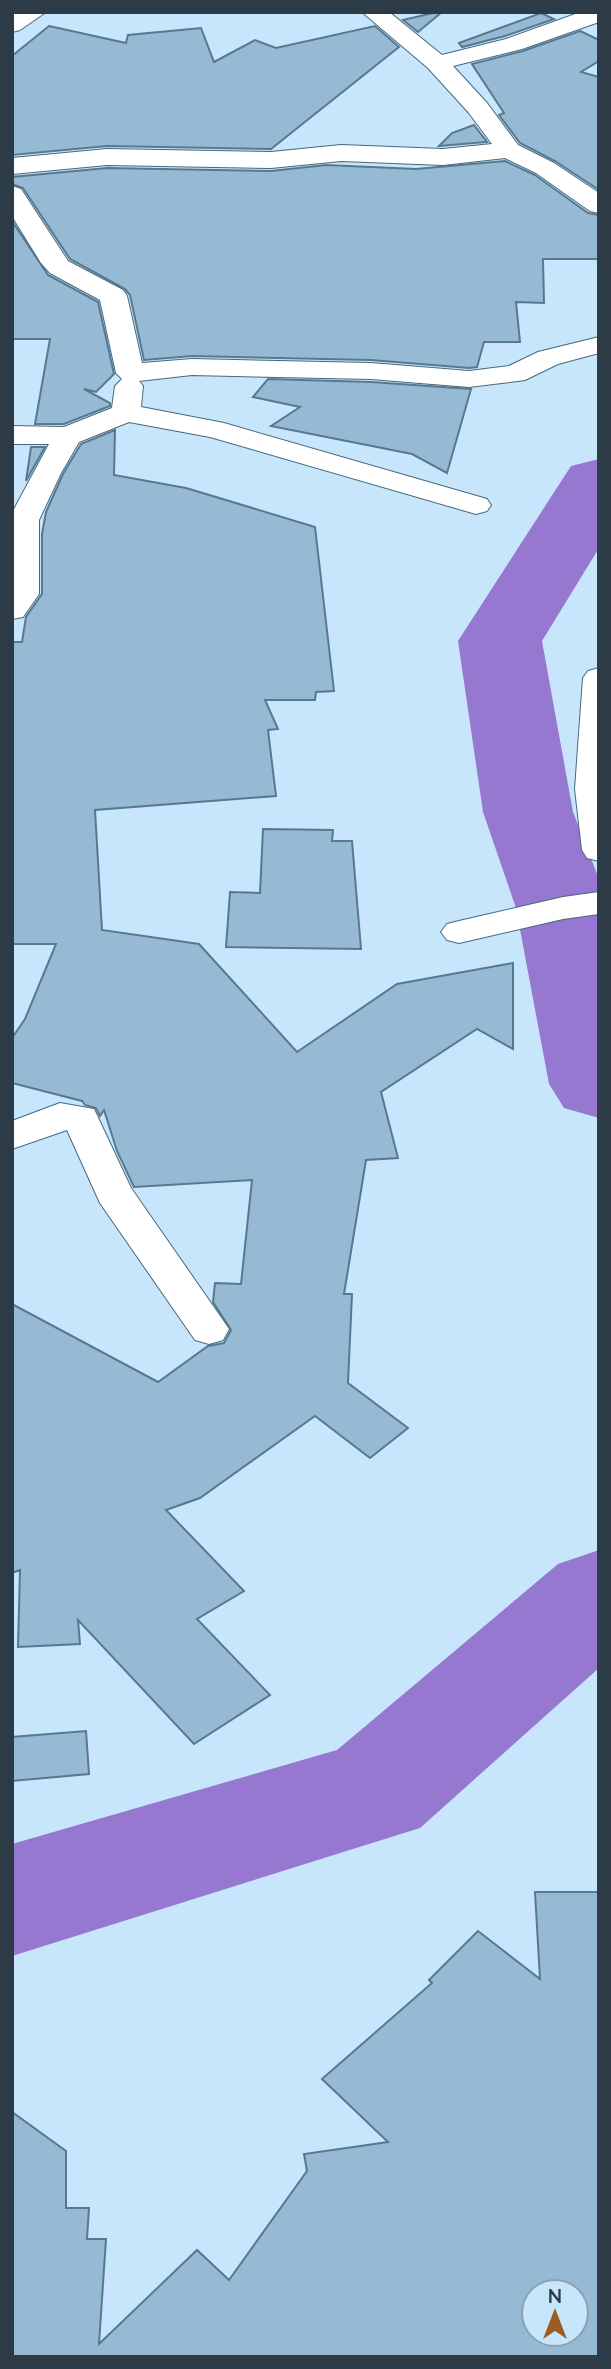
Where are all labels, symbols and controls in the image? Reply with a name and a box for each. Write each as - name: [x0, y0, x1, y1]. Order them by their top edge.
- north arrow: [520, 2278, 590, 2348]
- text: N: [548, 2284, 562, 2308]

